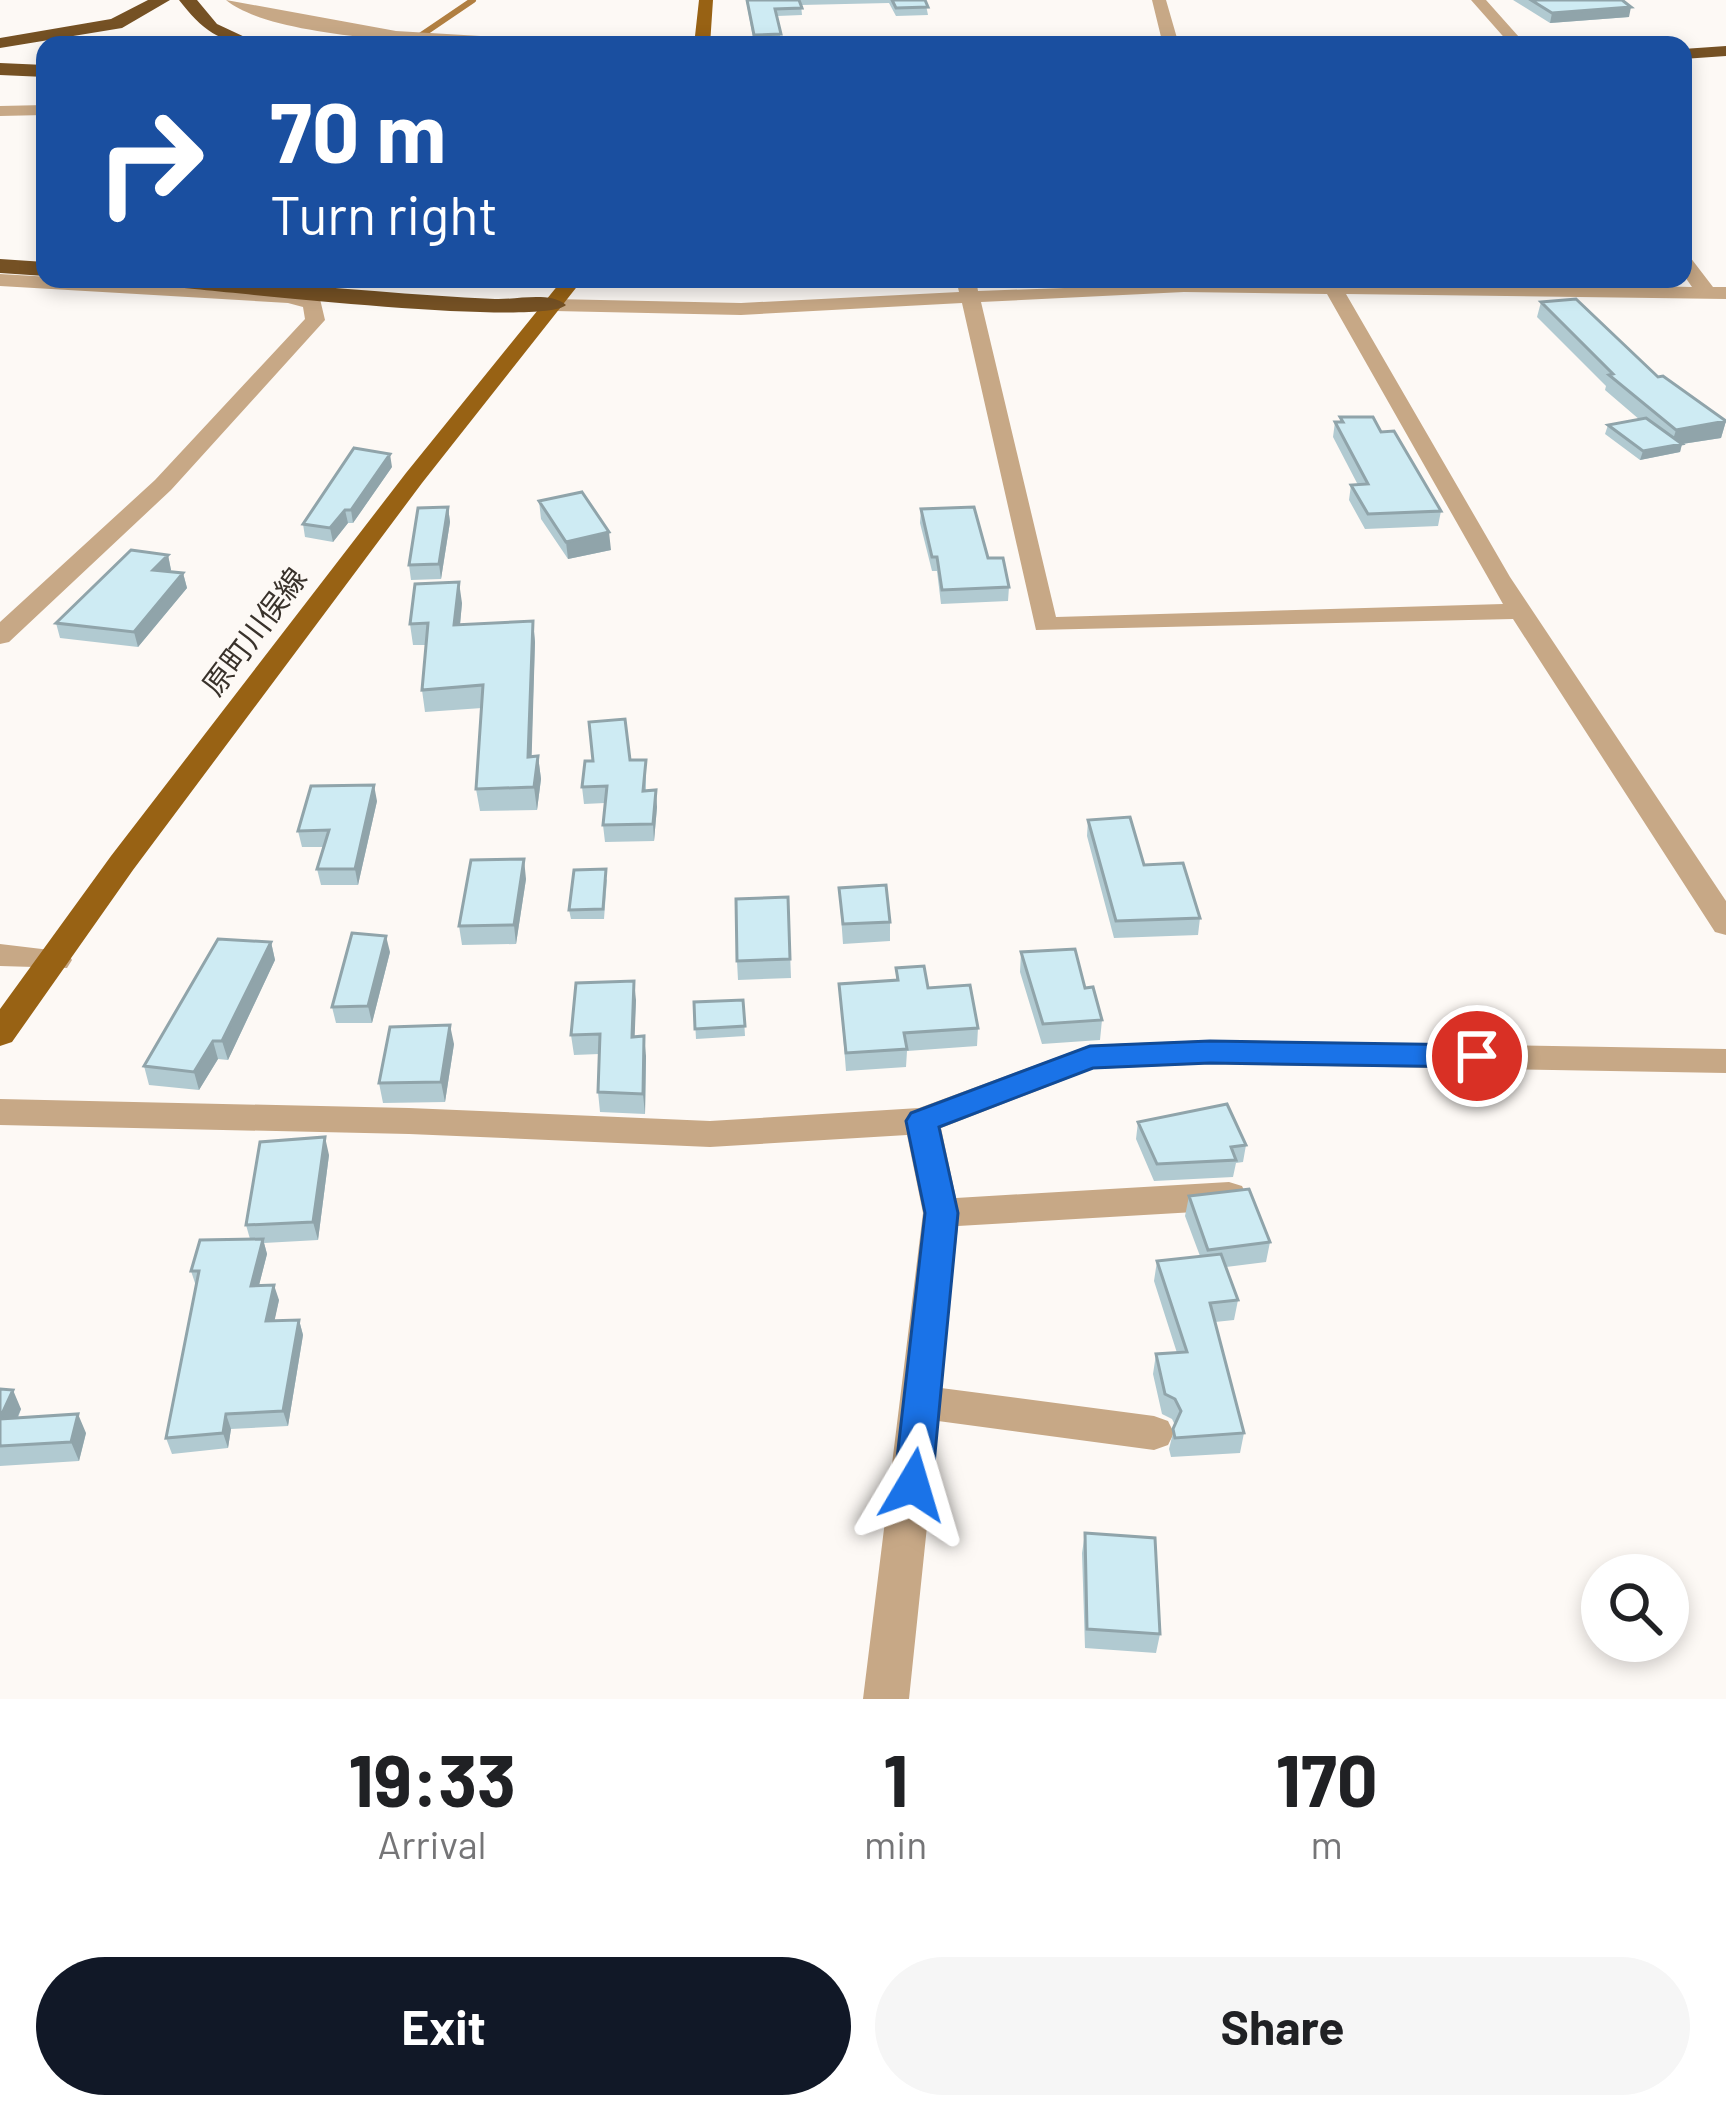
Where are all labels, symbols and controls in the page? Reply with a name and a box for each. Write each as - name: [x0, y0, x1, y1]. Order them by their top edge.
- text: 70 m: [270, 79, 446, 180]
- icon: right: [72, 84, 228, 240]
- text: Turn right: [270, 181, 498, 246]
- street label: 原町川俣線: [194, 560, 313, 702]
- pin: [1426, 1005, 1528, 1107]
- icon: arrive: [1444, 1023, 1510, 1089]
- position arrow: [850, 1422, 976, 1548]
- map controls: [1581, 1554, 1689, 1662]
- button: search: [1581, 1554, 1689, 1662]
- text: 19:33: [348, 1735, 516, 1821]
- text: 1: [883, 1735, 908, 1821]
- text: 170: [1276, 1735, 1378, 1821]
- text: Arrival: [378, 1820, 487, 1867]
- text: min: [864, 1820, 927, 1867]
- text: m: [1311, 1820, 1343, 1867]
- button: Exit: [36, 1957, 851, 2095]
- button: Share: [875, 1957, 1690, 2095]

